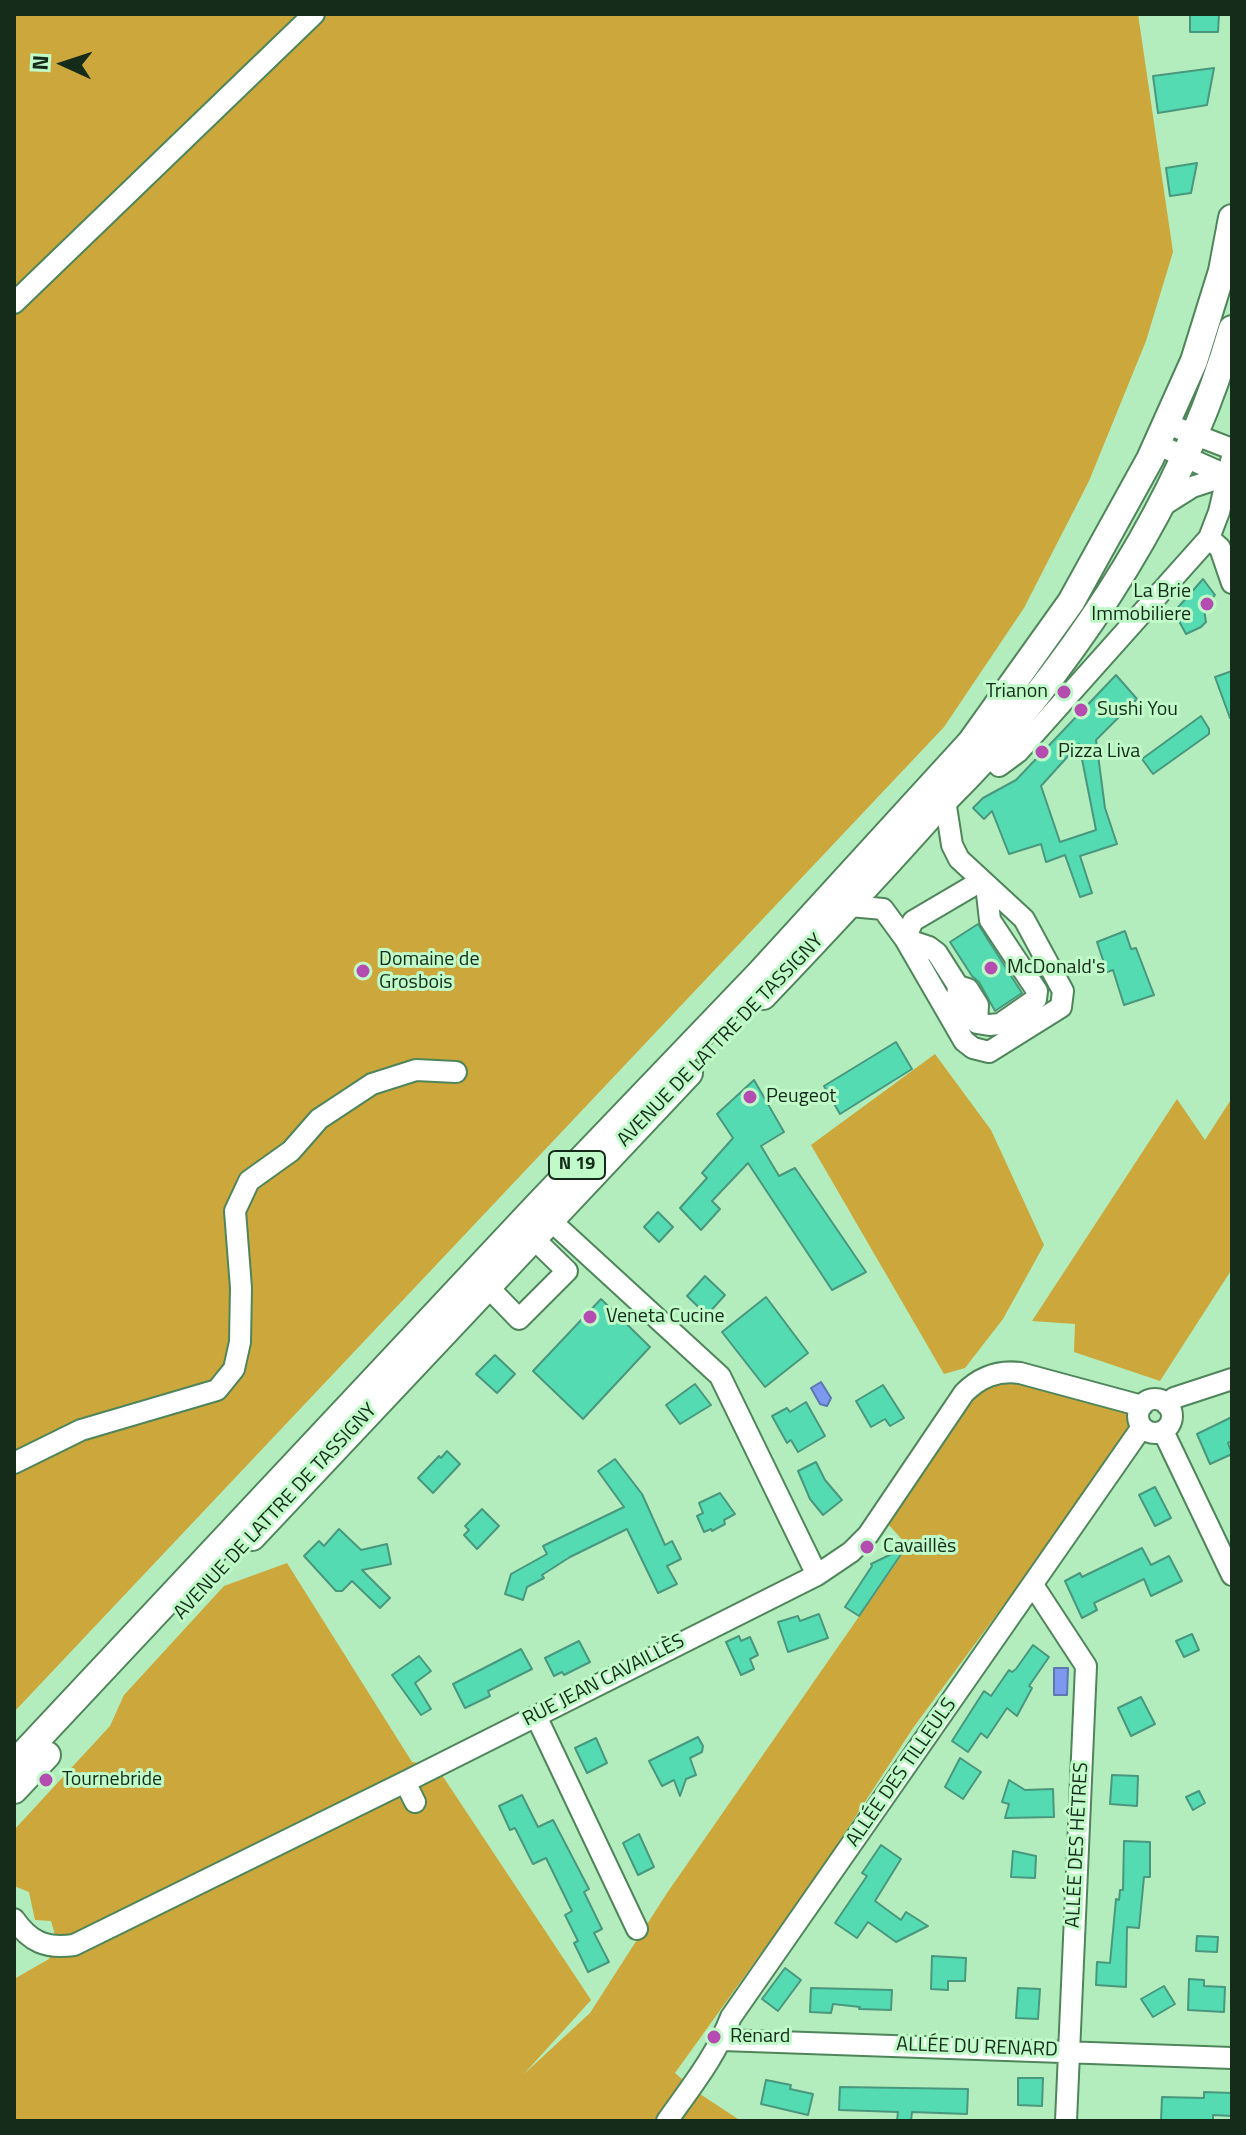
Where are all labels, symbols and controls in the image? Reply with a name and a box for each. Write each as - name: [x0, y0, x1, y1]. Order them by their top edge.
- north arrow: [24, 24, 104, 104]
- text: N: [23, 54, 57, 71]
- place label: La Brie Immobiliere: [1091, 580, 1191, 627]
- marker: La Brie Immobiliere: [1198, 595, 1216, 613]
- place label: Trianon: [986, 680, 1048, 704]
- marker: Trianon: [1055, 683, 1073, 701]
- place label: Sushi You: [1097, 698, 1178, 722]
- marker: Sushi You: [1072, 701, 1090, 719]
- place label: Pizza Liva: [1058, 740, 1140, 764]
- marker: Pizza Liva: [1033, 743, 1051, 761]
- street label: AVENUE DE LATTRE DE TASSIGNY: [613, 930, 829, 1152]
- place label: Domaine de Grosbois: [379, 948, 479, 995]
- place label: McDonald's: [1007, 956, 1105, 980]
- marker: McDonald's: [982, 959, 1000, 977]
- marker: Domaine de Grosbois: [354, 962, 372, 980]
- place label: Peugeot: [766, 1085, 836, 1109]
- marker: Peugeot: [741, 1088, 759, 1106]
- road number: N 19: [549, 1151, 605, 1179]
- place label: Veneta Cucine: [606, 1305, 725, 1329]
- marker: Veneta Cucine: [581, 1308, 599, 1326]
- street label: AVENUE DE LATTRE DE TASSIGNY: [170, 1399, 382, 1625]
- place label: Cavaillès: [883, 1535, 956, 1559]
- marker: Cavaillès: [858, 1538, 876, 1556]
- street label: RUE JEAN CAVAILLÈS: [519, 1630, 689, 1732]
- street label: ALLÉE DES TILLEULS: [842, 1694, 962, 1852]
- street label: ALLÉE DES HÊTRES: [1062, 1761, 1094, 1929]
- place label: Tournebride: [62, 1768, 162, 1792]
- marker: Tournebride: [37, 1771, 55, 1789]
- place label: Renard: [730, 2025, 790, 2049]
- marker: Renard: [705, 2028, 723, 2046]
- street label: ALLÉE DU RENARD: [896, 2033, 1058, 2063]

